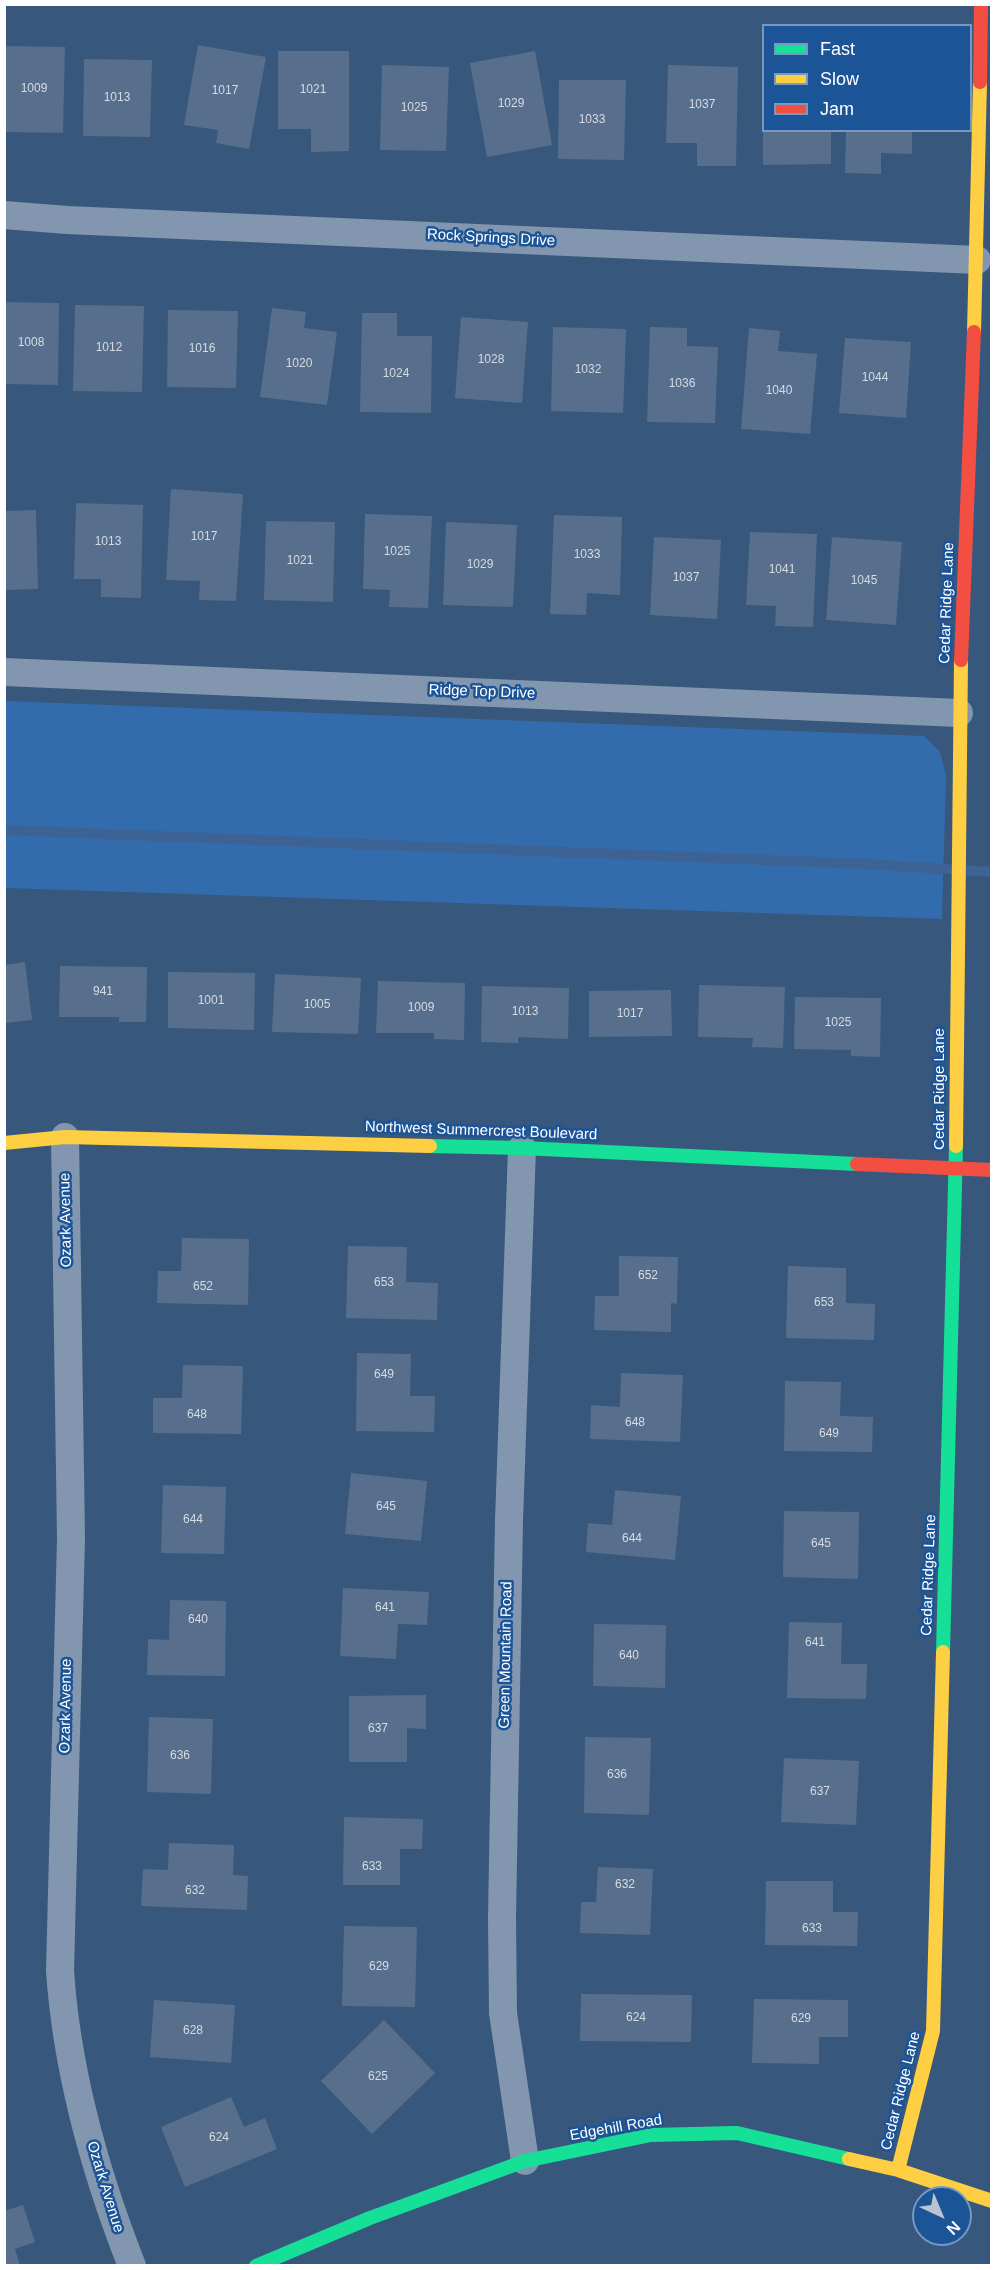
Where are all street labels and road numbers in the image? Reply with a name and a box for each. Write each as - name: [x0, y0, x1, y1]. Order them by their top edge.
- street label: Rock Springs Drive: [426, 226, 556, 250]
- street label: Cedar Ridge Lane: [936, 542, 958, 664]
- street label: Ridge Top Drive: [428, 681, 536, 703]
- street label: Cedar Ridge Lane: [931, 1028, 949, 1150]
- street label: Northwest Summercrest Boulevard: [364, 1118, 598, 1144]
- street label: Ozark Avenue: [56, 1172, 76, 1268]
- street label: Cedar Ridge Lane: [918, 1514, 940, 1636]
- street label: Green Mountain Road: [496, 1581, 516, 1729]
- street label: Ozark Avenue: [56, 1658, 76, 1754]
- street label: Cedar Ridge Lane: [878, 2030, 924, 2152]
- street label: Edgehill Road: [568, 2111, 664, 2145]
- street label: Ozark Avenue: [83, 2139, 127, 2235]

